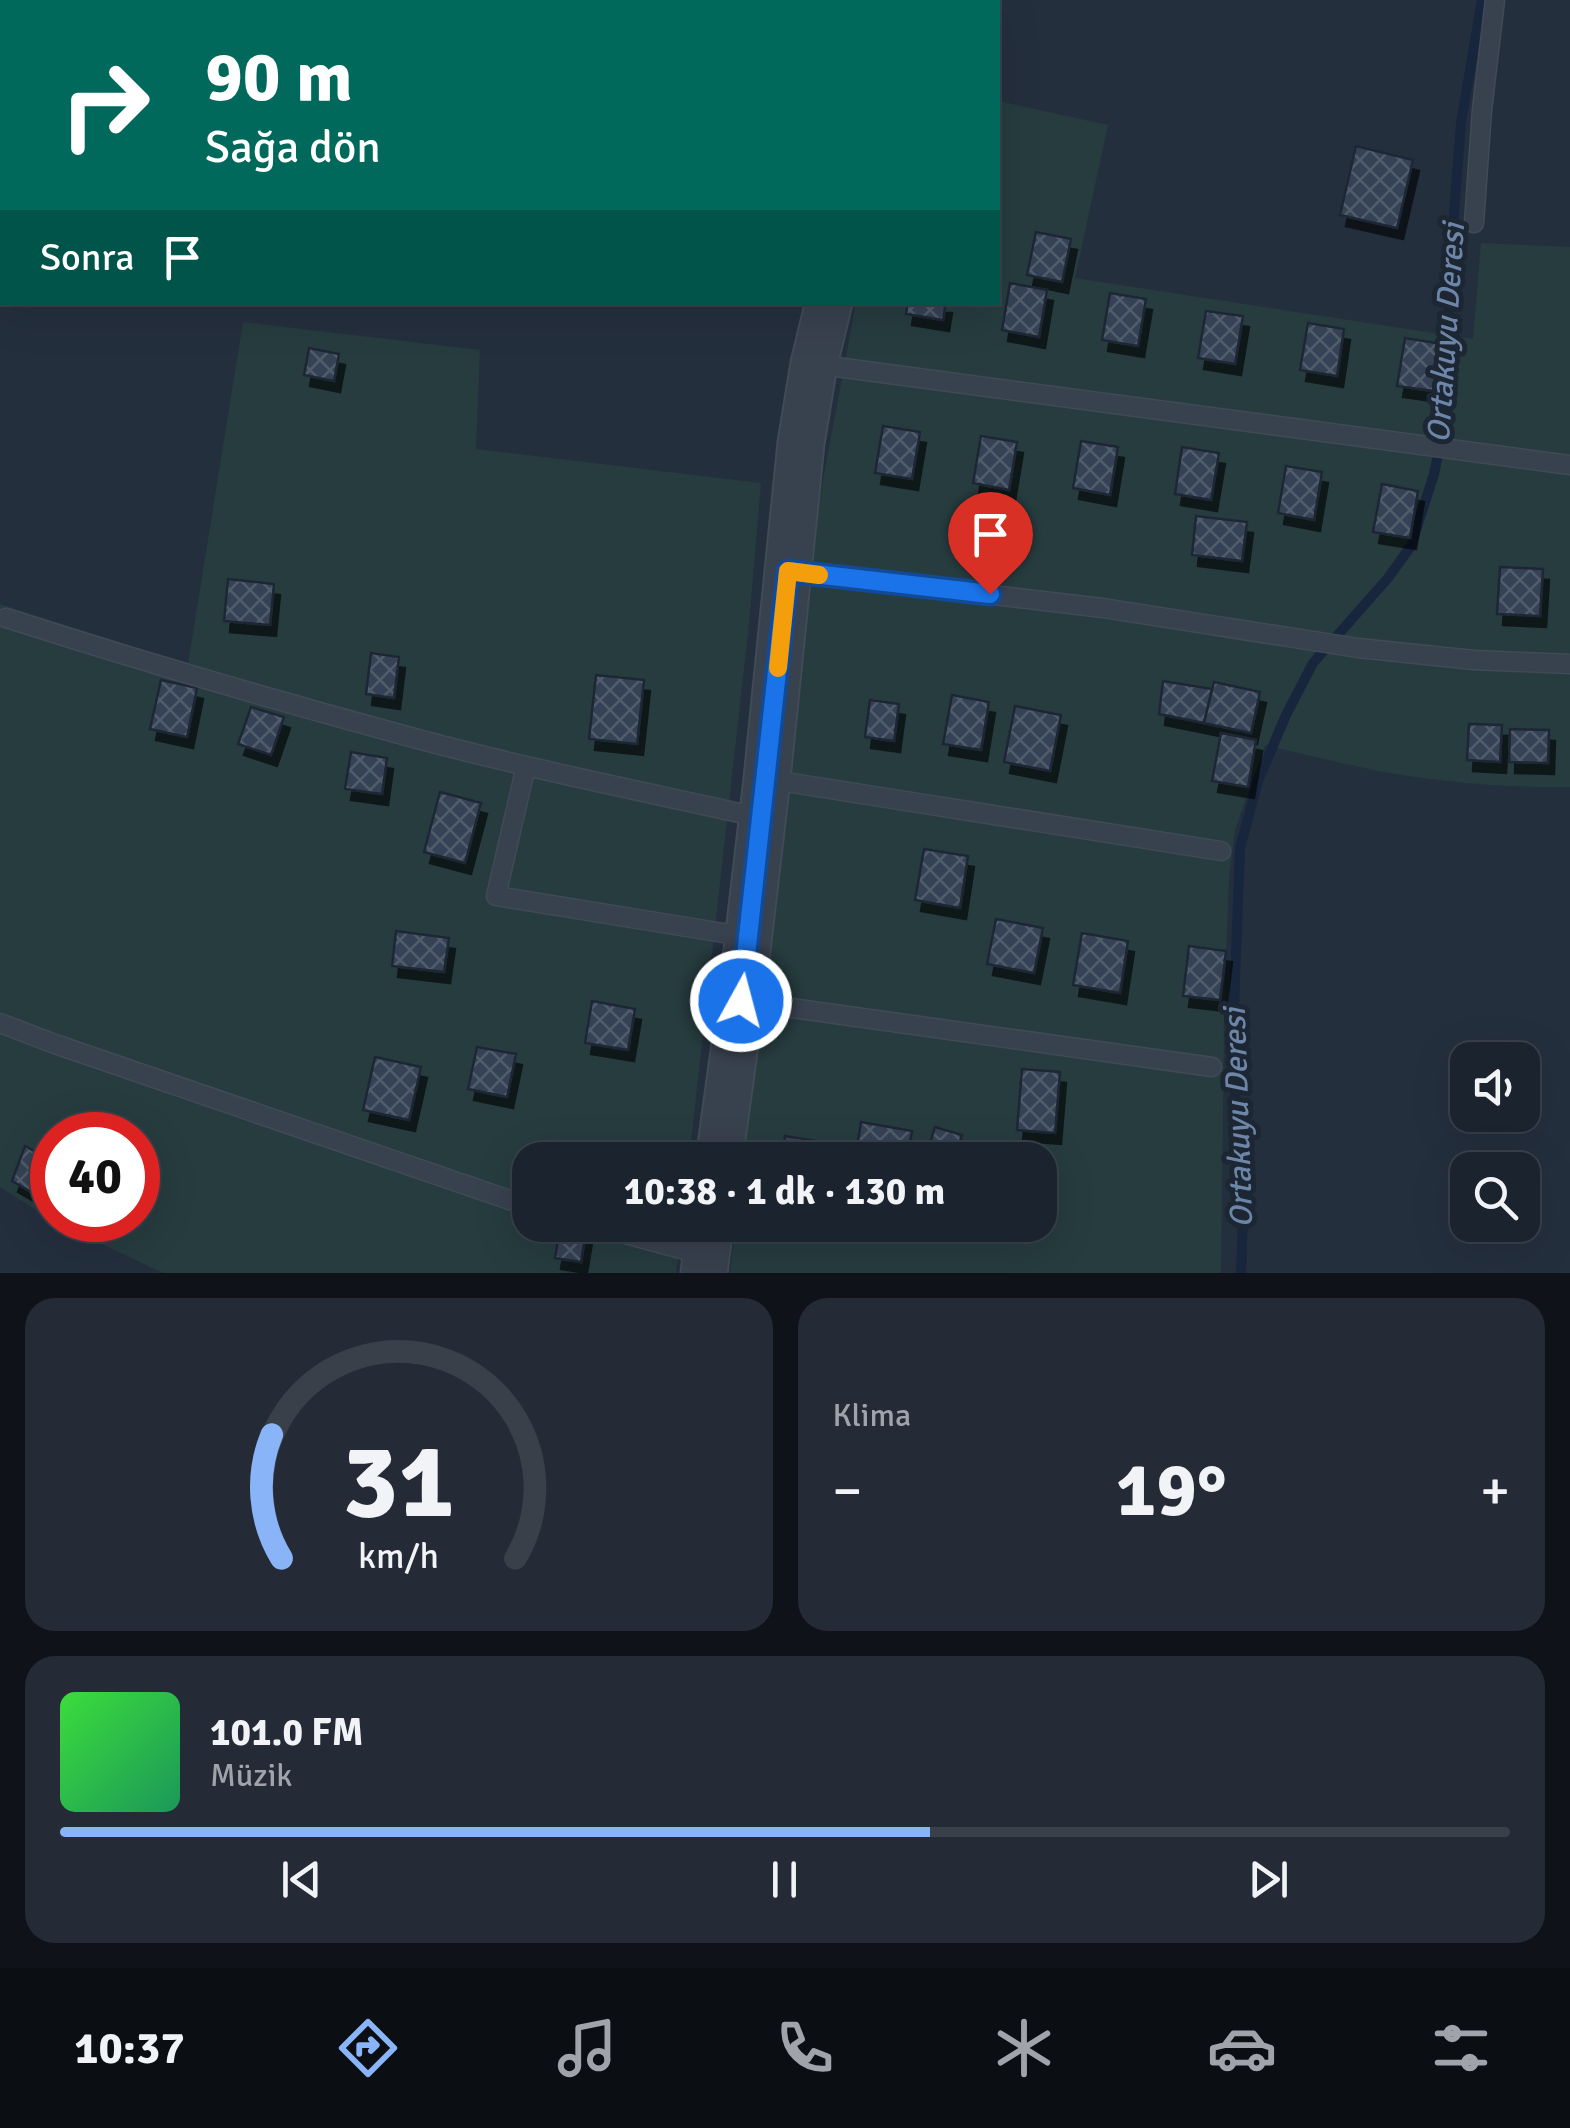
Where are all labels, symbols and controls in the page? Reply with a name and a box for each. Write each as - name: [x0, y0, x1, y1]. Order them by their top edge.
- text: 90 m: [205, 34, 353, 120]
- icon: right: [40, 40, 170, 170]
- text: Sağa dön: [205, 120, 381, 175]
- water label: Ortakuyu Deresi: [1419, 219, 1473, 444]
- icon: arrive: [155, 230, 210, 285]
- text: Sonra: [40, 234, 135, 281]
- pin: [948, 492, 1033, 595]
- icon: arrive: [963, 507, 1018, 562]
- position arrow: [689, 949, 793, 1053]
- water label: Ortakuyu Deresi: [1215, 1004, 1261, 1229]
- map controls: [1450, 1042, 1540, 1242]
- button: sound: [1450, 1042, 1540, 1132]
- speed limit sign: 40: [30, 1112, 160, 1242]
- button: search: [1450, 1152, 1540, 1242]
- text: 10:38 · 1 dk · 130 m: [624, 1168, 945, 1215]
- text: Klima: [833, 1396, 911, 1435]
- text: 31: [343, 1418, 455, 1546]
- text: 19°: [1116, 1444, 1227, 1537]
- text: −: [833, 1457, 862, 1525]
- text: +: [1480, 1457, 1510, 1525]
- text: km/h: [358, 1534, 439, 1578]
- text: 101.0 FM: [210, 1709, 363, 1756]
- text: Müzik: [210, 1756, 292, 1795]
- icon: previous: [274, 1852, 329, 1907]
- icon: pause: [757, 1852, 812, 1907]
- icon: next: [1241, 1852, 1296, 1907]
- icon: directions: [333, 2013, 403, 2083]
- icon: music: [552, 2013, 622, 2083]
- icon: phone: [770, 2013, 840, 2083]
- icon: climate: [989, 2013, 1059, 2083]
- icon: car: [1207, 2013, 1277, 2083]
- icon: filters: [1426, 2013, 1496, 2083]
- text: 10:37: [74, 2021, 185, 2076]

